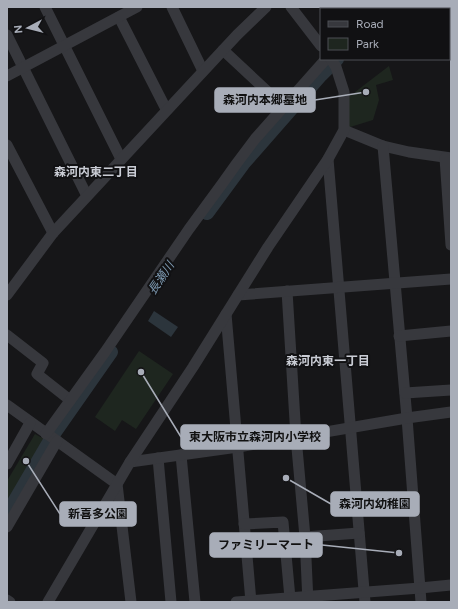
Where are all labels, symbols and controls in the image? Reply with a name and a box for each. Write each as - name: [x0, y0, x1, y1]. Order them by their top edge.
- north arrow: [8, 8, 48, 48]
- legend: [320, 8, 450, 60]
- text: Road: [356, 17, 384, 31]
- text: N: [12, 24, 26, 34]
- text: Park: [356, 37, 379, 51]
- callout: 森河内本郷墓地: [215, 88, 315, 112]
- text: 森河内本郷墓地: [223, 93, 307, 107]
- district label: 森河内東二丁目: [54, 165, 138, 179]
- water label: 長瀬川: [145, 258, 178, 297]
- district label: 森河内東一丁目: [286, 354, 370, 368]
- callout: 東大阪市立森河内小学校: [181, 425, 329, 449]
- text: 東大阪市立森河内小学校: [189, 430, 321, 444]
- callout: 森河内幼稚園: [331, 492, 419, 516]
- text: 森河内幼稚園: [339, 497, 411, 511]
- callout: 新喜多公園: [60, 502, 136, 526]
- text: 新喜多公園: [68, 507, 128, 521]
- callout: ファミリーマート: [210, 533, 322, 557]
- text: ファミリーマート: [218, 538, 314, 552]

